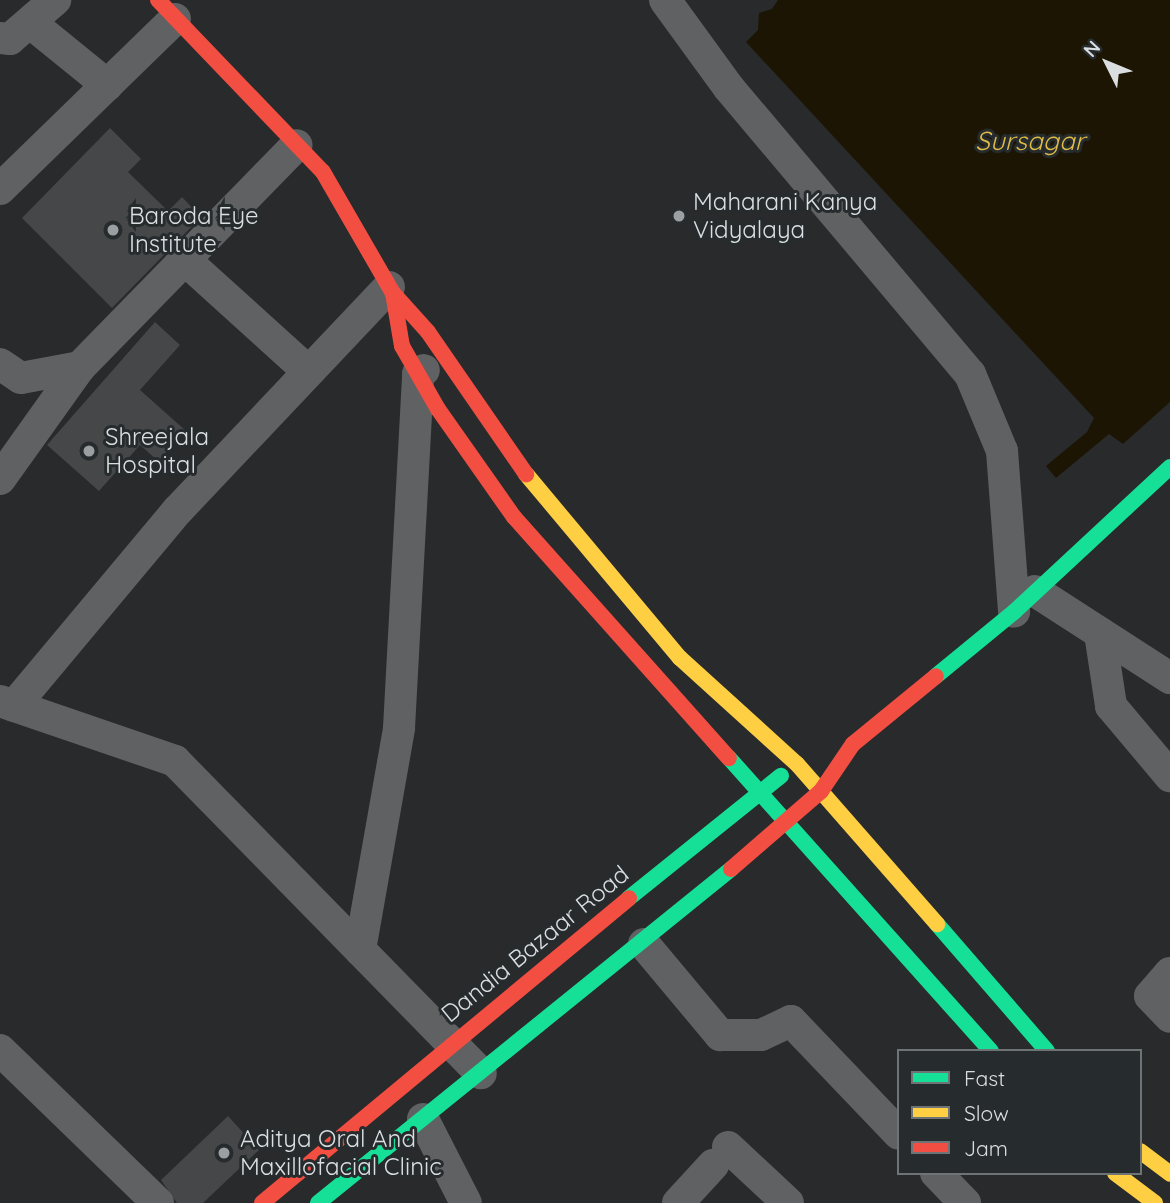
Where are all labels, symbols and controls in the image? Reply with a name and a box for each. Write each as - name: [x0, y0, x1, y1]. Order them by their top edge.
- north arrow: [1072, 28, 1142, 98]
- text: N: [1078, 35, 1105, 62]
- water label: Sursagar: [975, 125, 1085, 157]
- place label: Maharani Kanya Vidyalaya: [693, 188, 877, 244]
- place label: Baroda Eye Institute: [129, 202, 258, 258]
- marker: Maharani Kanya Vidyalaya: [671, 208, 687, 224]
- marker: Baroda Eye Institute: [103, 220, 123, 240]
- place label: Shreejala Hospital: [105, 423, 209, 479]
- marker: Shreejala Hospital: [79, 441, 99, 461]
- street label: Dandia Bazaar Road: [435, 860, 635, 1028]
- legend: [897, 1049, 1142, 1175]
- text: Fast: [964, 1065, 1005, 1091]
- text: Slow: [964, 1100, 1009, 1126]
- place label: Aditya Oral And Maxillofacial Clinic: [240, 1125, 442, 1181]
- text: Jam: [964, 1135, 1008, 1161]
- marker: Aditya Oral And Maxillofacial Clinic: [214, 1143, 234, 1163]

